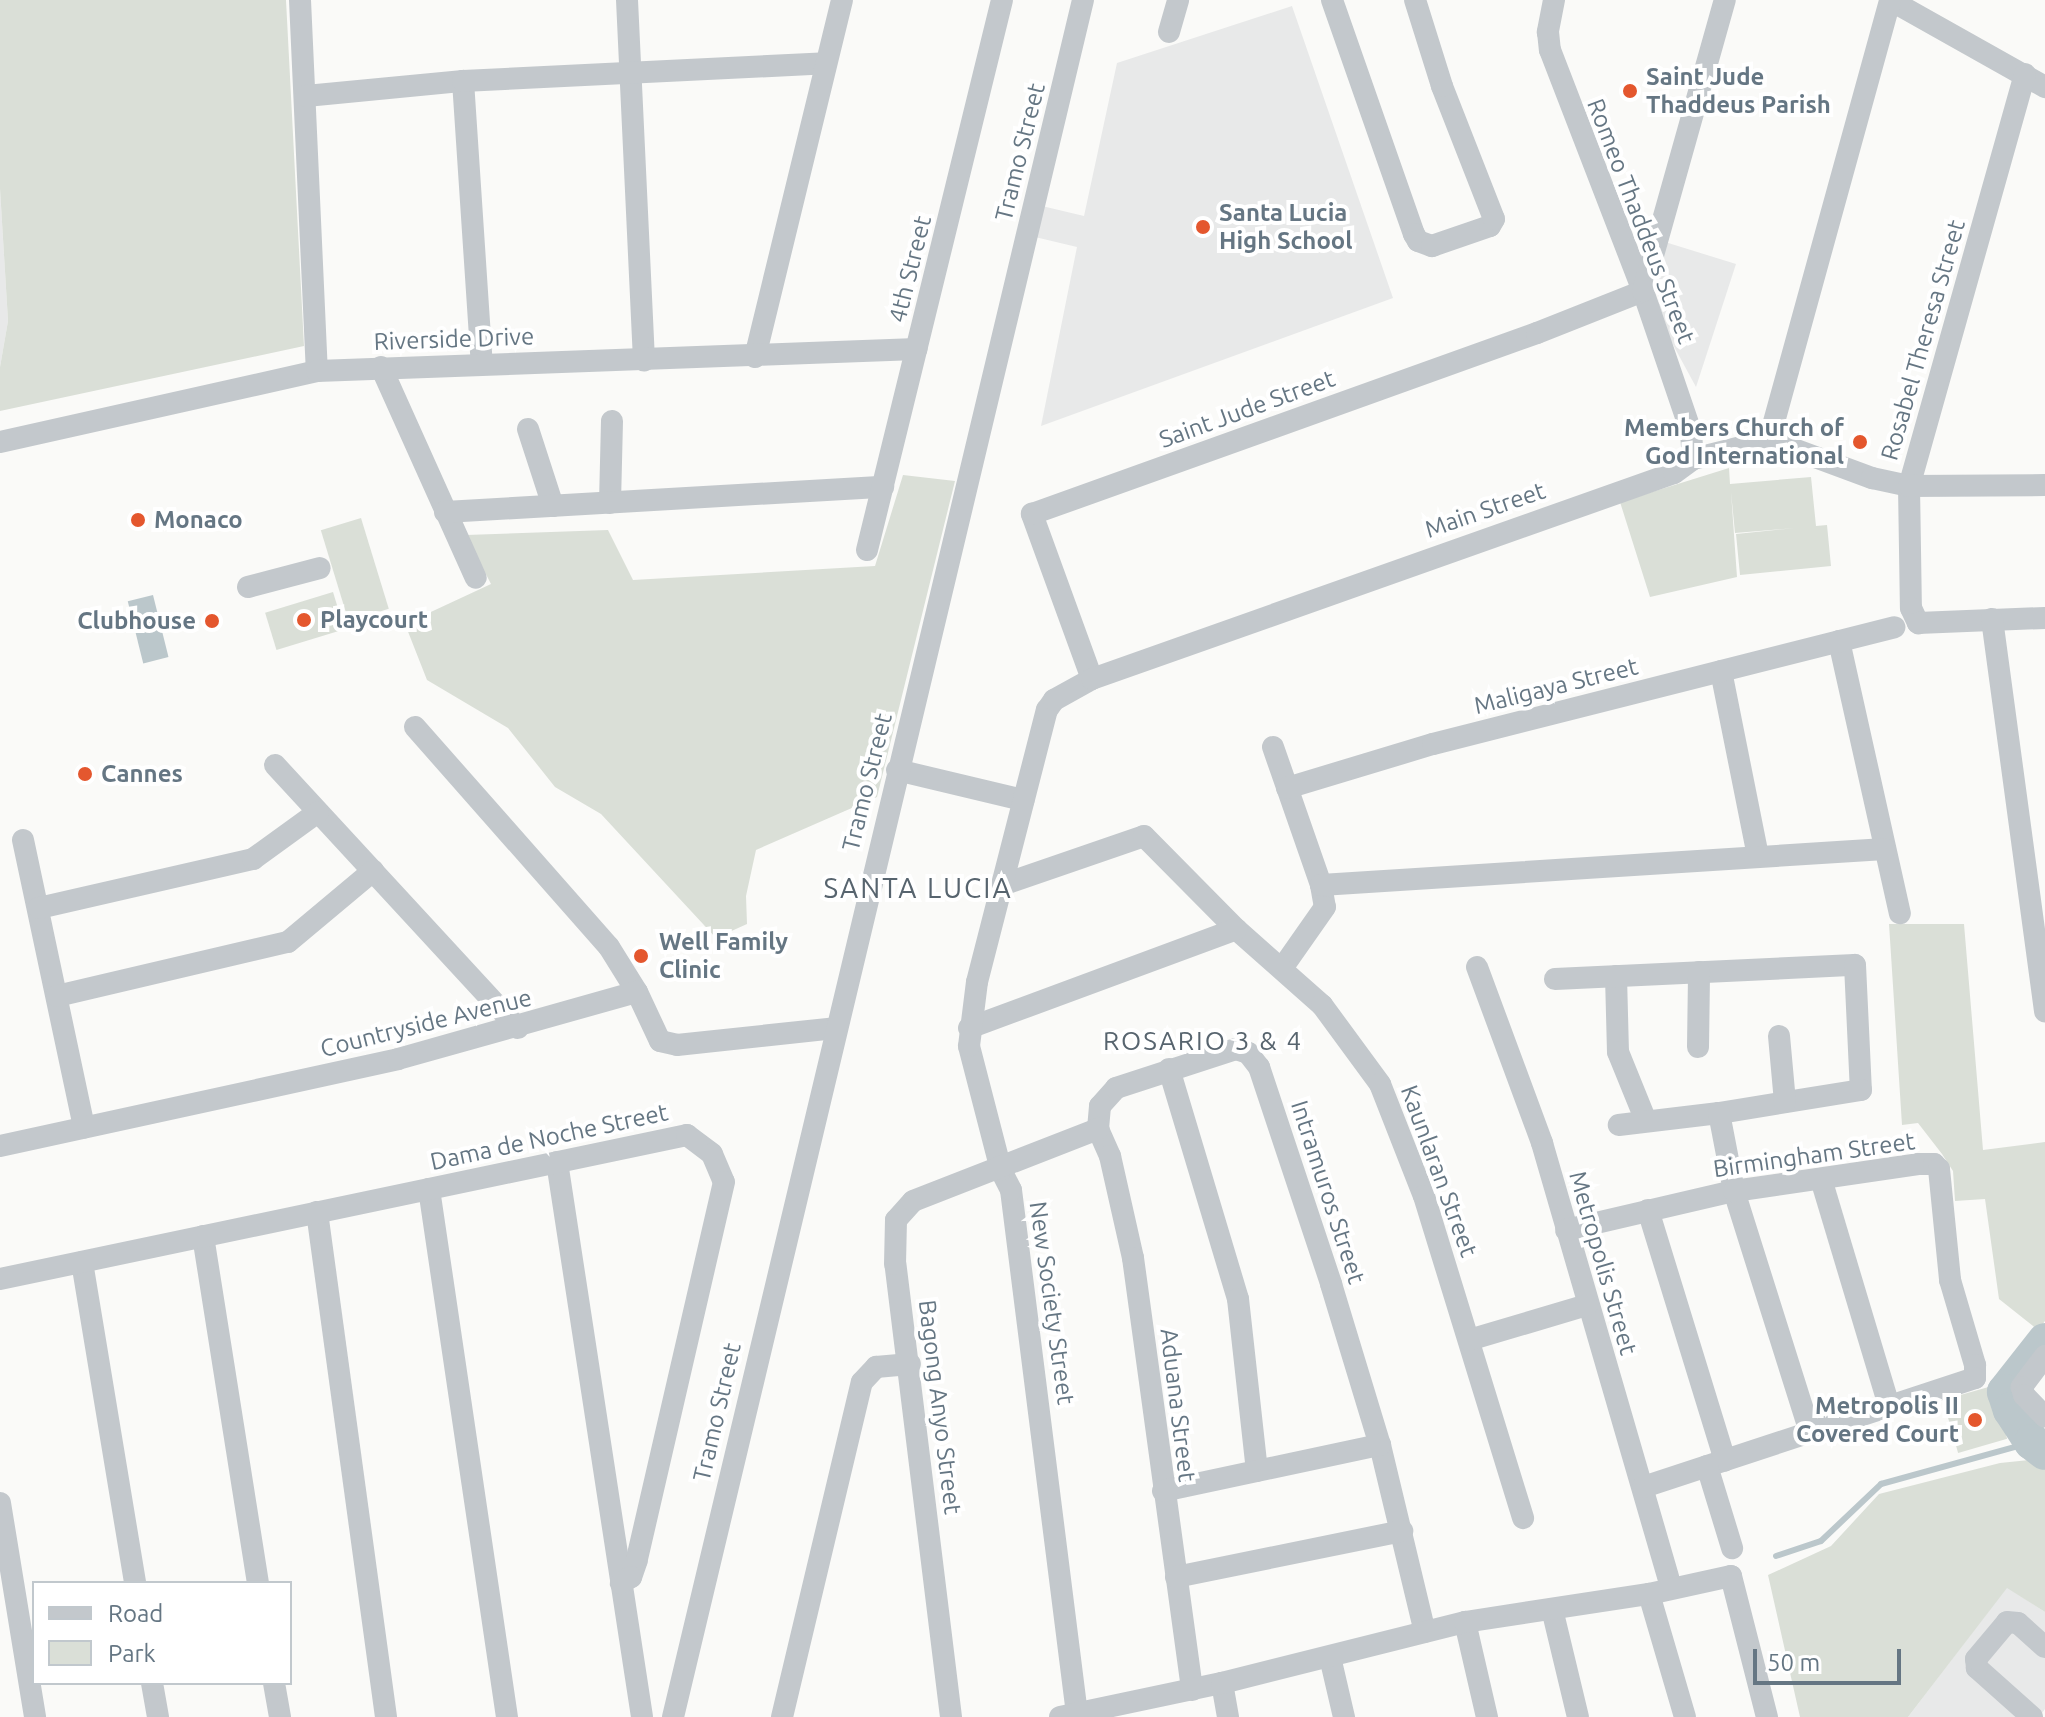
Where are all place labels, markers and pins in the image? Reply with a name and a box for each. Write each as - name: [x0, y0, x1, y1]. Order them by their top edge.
- place label: Saint Jude Thaddeus Parish: [1646, 63, 1831, 119]
- marker: Saint Jude Thaddeus Parish: [1621, 82, 1639, 100]
- place label: Santa Lucia High School: [1219, 199, 1353, 255]
- marker: Santa Lucia High School: [1194, 218, 1212, 236]
- place label: Members Church of God International: [1624, 414, 1844, 470]
- marker: Members Church of God International: [1851, 433, 1869, 451]
- place label: Monaco: [154, 506, 243, 534]
- marker: Monaco: [129, 511, 147, 529]
- place label: Playcourt: [320, 606, 428, 634]
- place label: Clubhouse: [77, 607, 196, 635]
- marker: Playcourt: [295, 611, 313, 629]
- marker: Clubhouse: [203, 612, 221, 630]
- place label: Cannes: [101, 760, 183, 788]
- marker: Cannes: [76, 765, 94, 783]
- place label: Well Family Clinic: [659, 928, 788, 984]
- marker: Well Family Clinic: [630, 945, 652, 967]
- place label: Metropolis II Covered Court: [1796, 1392, 1959, 1448]
- marker: Metropolis II Covered Court: [1966, 1411, 1984, 1429]

